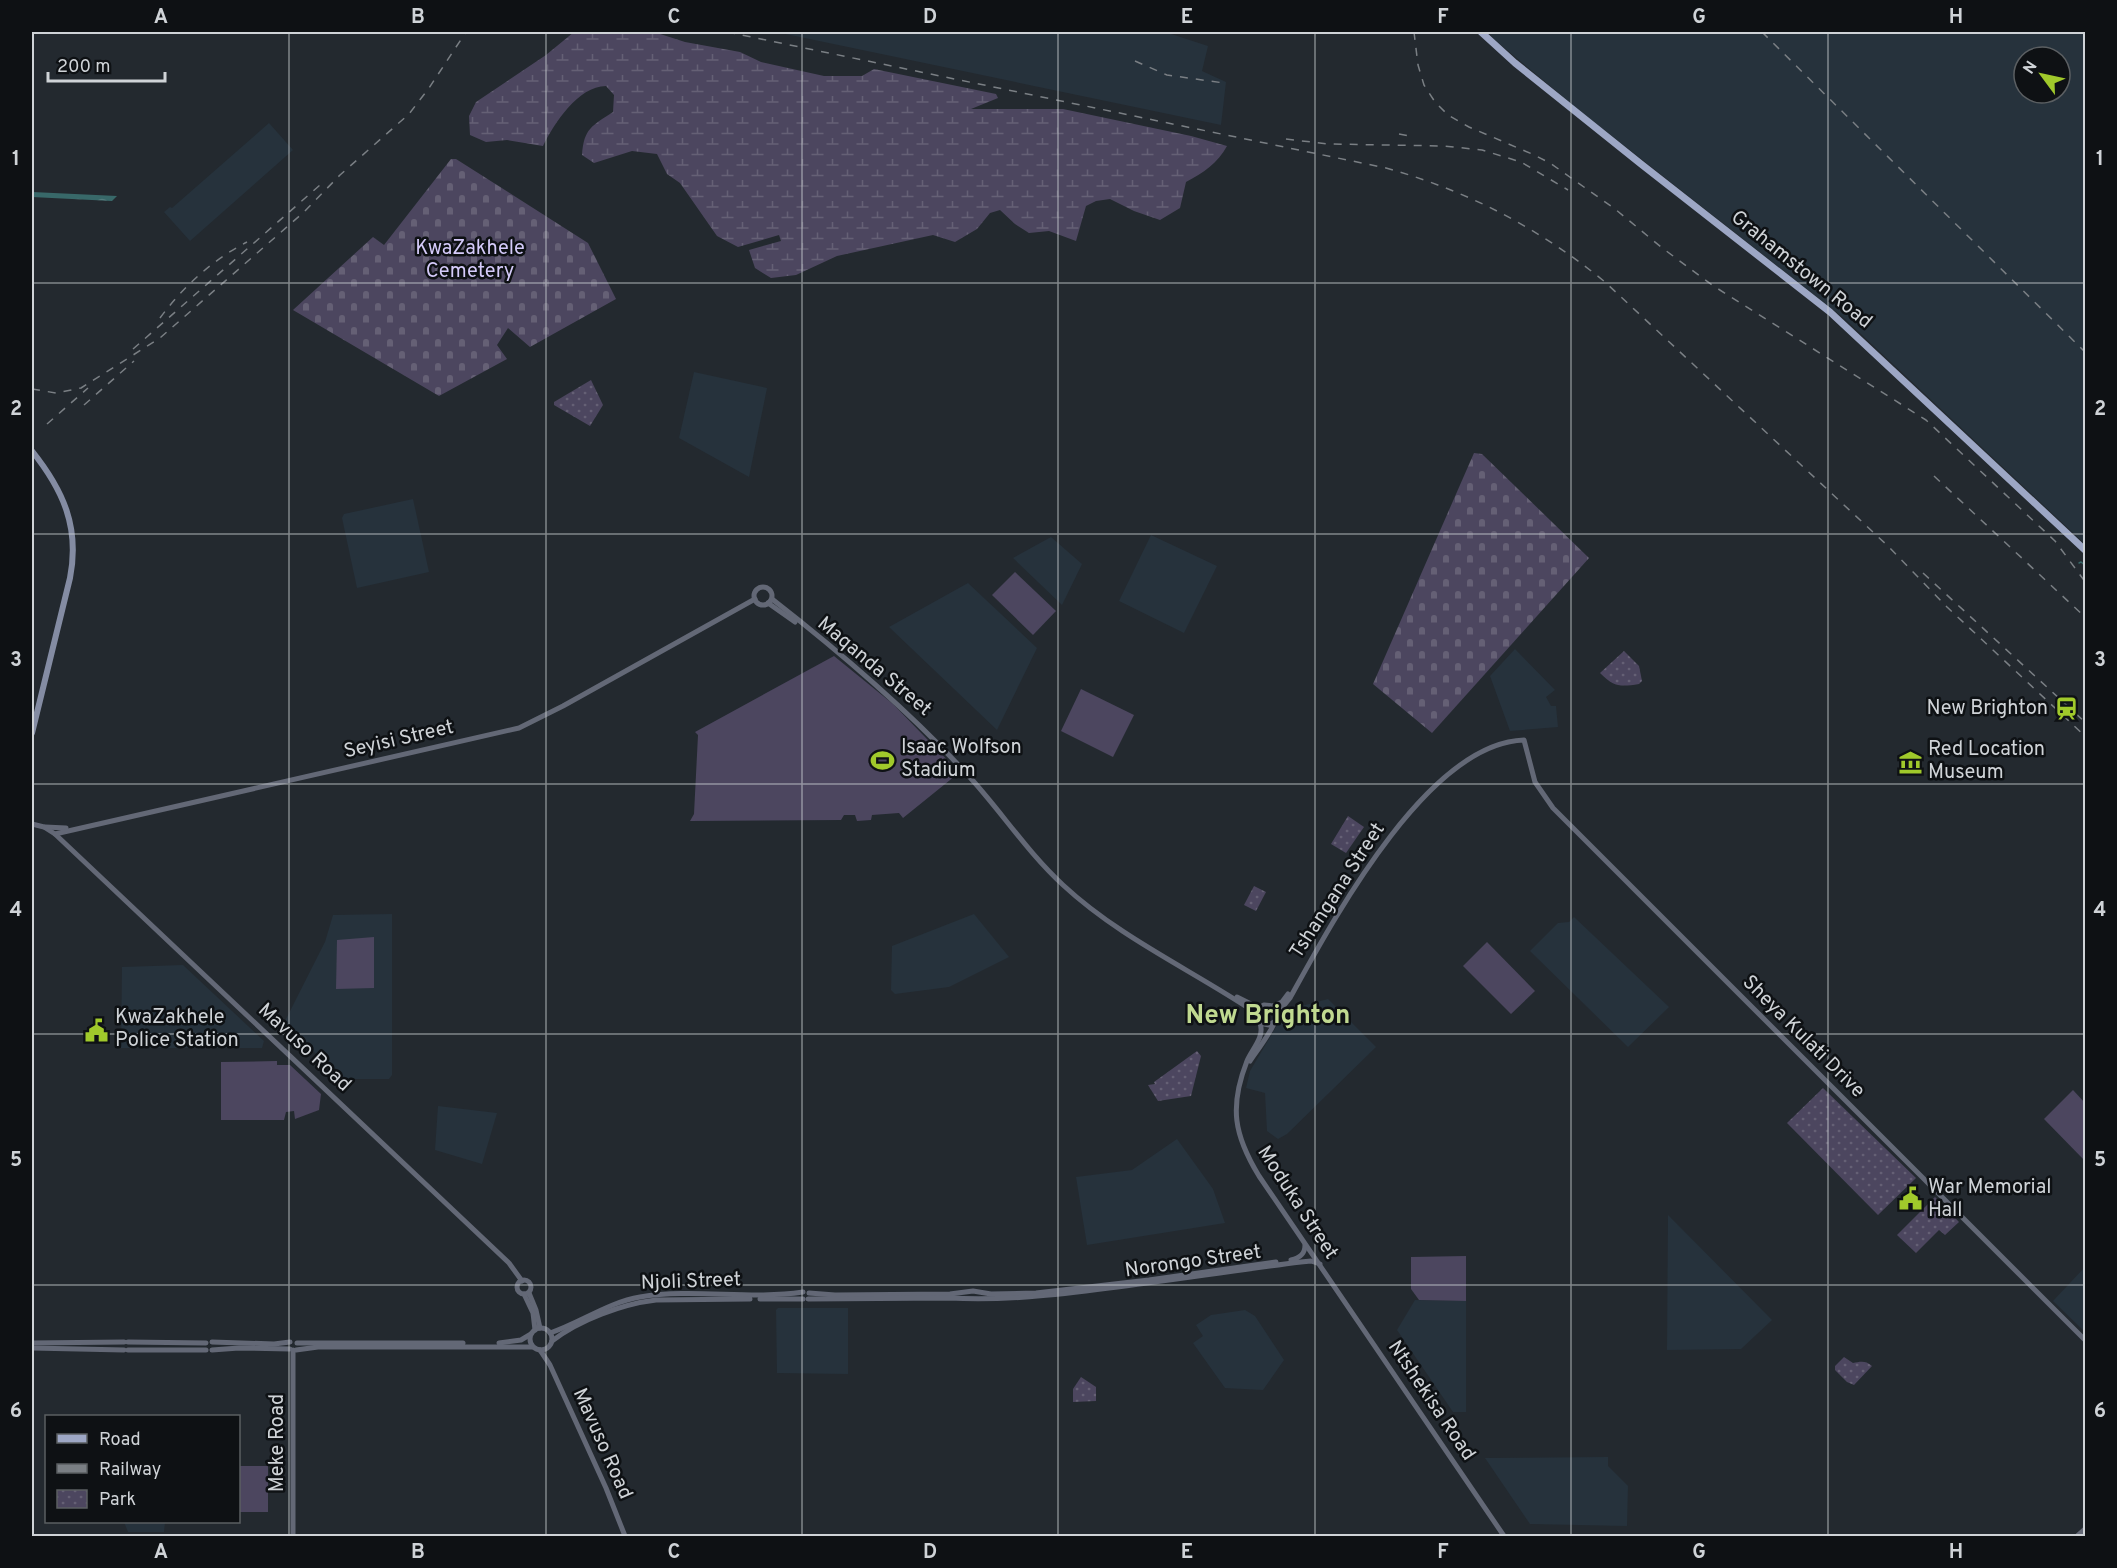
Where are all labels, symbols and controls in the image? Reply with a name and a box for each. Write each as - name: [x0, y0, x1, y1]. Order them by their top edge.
- text: A: [154, 5, 168, 31]
- text: B: [411, 5, 425, 31]
- text: C: [668, 5, 680, 31]
- text: D: [923, 5, 937, 31]
- text: E: [1181, 5, 1193, 31]
- text: F: [1437, 5, 1449, 31]
- text: G: [1692, 5, 1706, 31]
- text: H: [1949, 5, 1963, 31]
- scale bar: [48, 45, 165, 83]
- north arrow: [2012, 45, 2072, 105]
- text: 200 m: [57, 56, 110, 79]
- text: N: [2020, 58, 2043, 78]
- text: 1: [12, 147, 20, 173]
- text: 1: [2096, 147, 2104, 173]
- street label: Grahamstown Road: [1725, 205, 1877, 335]
- park label: KwaZakhele Cemetery: [415, 236, 525, 285]
- text: 2: [10, 397, 22, 423]
- text: 2: [2094, 397, 2106, 423]
- street label: Maqanda Street: [811, 612, 937, 722]
- text: 3: [10, 648, 22, 674]
- text: 3: [2094, 648, 2106, 674]
- place label: New Brighton: [1926, 696, 2048, 722]
- station icon: New Brighton: [2053, 696, 2079, 722]
- street label: Seyisi Street: [342, 715, 456, 765]
- place label: Isaac Wolfson Stadium: [901, 735, 1022, 784]
- place label: Red Location Museum: [1928, 737, 2045, 786]
- sports icon: Isaac Wolfson Stadium: [870, 747, 896, 773]
- museum icon: Red Location Museum: [1897, 749, 1923, 775]
- street label: Tshangana Street: [1284, 818, 1392, 964]
- text: 4: [10, 898, 22, 924]
- text: 4: [2094, 898, 2106, 924]
- street label: Sheya Kulati Drive: [1736, 970, 1870, 1104]
- street label: Mavuso Road: [252, 998, 356, 1098]
- district label: New Brighton: [1186, 1000, 1350, 1033]
- place label: KwaZakhele Police Station: [115, 1005, 239, 1054]
- public building icon: KwaZakhele Police Station: [84, 1017, 110, 1043]
- street label: Moduka Street: [1251, 1141, 1343, 1265]
- text: 5: [10, 1148, 22, 1174]
- text: 5: [2094, 1148, 2106, 1174]
- place label: War Memorial Hall: [1928, 1175, 2051, 1224]
- public building icon: War Memorial Hall: [1897, 1186, 1923, 1212]
- street label: Norongo Street: [1123, 1240, 1263, 1284]
- street label: Njoli Street: [640, 1267, 742, 1297]
- street label: Ntshekisa Road: [1381, 1336, 1481, 1466]
- street label: Mavuso Road: [566, 1384, 638, 1504]
- street label: Meke Road: [265, 1394, 291, 1492]
- text: 6: [10, 1399, 22, 1425]
- text: 6: [2094, 1399, 2106, 1425]
- legend: [45, 1415, 240, 1523]
- text: Road: [99, 1429, 141, 1452]
- text: Railway: [99, 1459, 161, 1482]
- text: Park: [99, 1489, 136, 1512]
- text: A: [154, 1540, 168, 1566]
- text: B: [411, 1540, 425, 1566]
- text: C: [668, 1540, 680, 1566]
- text: D: [923, 1540, 937, 1566]
- text: E: [1181, 1540, 1193, 1566]
- text: F: [1437, 1540, 1449, 1566]
- text: G: [1692, 1540, 1706, 1566]
- text: H: [1949, 1540, 1963, 1566]

